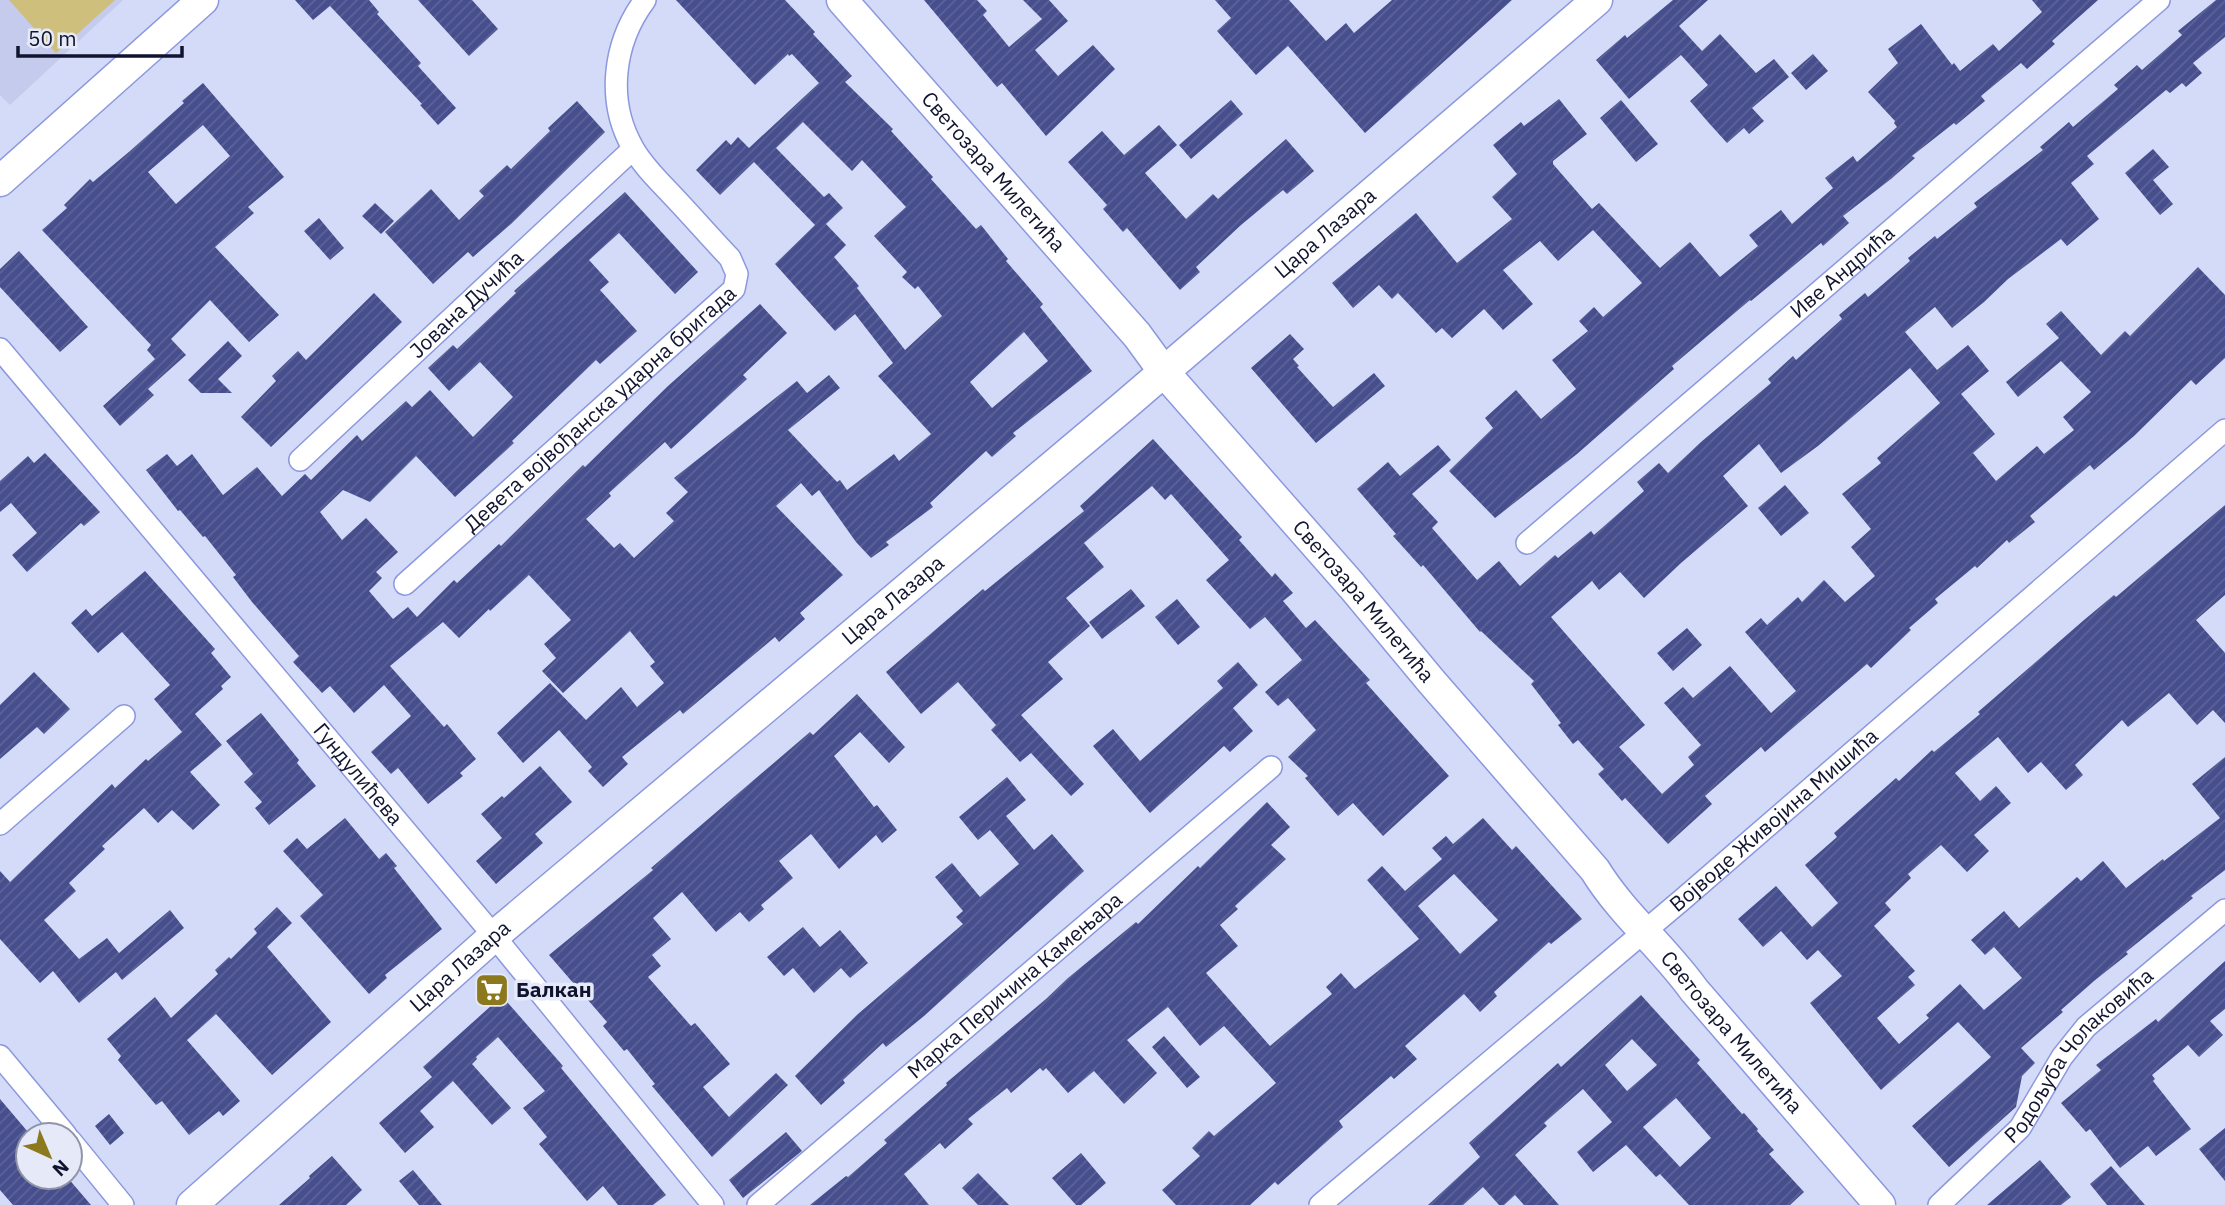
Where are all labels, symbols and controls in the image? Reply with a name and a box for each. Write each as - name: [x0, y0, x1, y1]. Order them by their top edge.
- scale bar: [18, 14, 182, 58]
- text: 50 m: [28, 24, 77, 52]
- street label: Светозара Милетића: [916, 85, 1072, 257]
- street label: Цара Лазара: [1268, 181, 1381, 284]
- street label: Иве Андрића: [1784, 218, 1900, 324]
- street label: Јована Дучића: [403, 243, 529, 364]
- street label: Девета војвођанска ударна бригада: [457, 279, 742, 538]
- street label: Светозара Милетића: [1287, 513, 1441, 688]
- street label: Цара Лазара: [835, 548, 949, 651]
- street label: Гундулићева: [308, 717, 410, 831]
- street label: Војводе Живојина Мишића: [1663, 722, 1883, 918]
- street label: Марка Перичина Камењара: [901, 885, 1128, 1084]
- street label: Цара Лазара: [403, 913, 516, 1018]
- street label: Светозара Милетића: [1655, 944, 1809, 1119]
- street label: Родољуба Чолаковића: [1998, 961, 2159, 1149]
- supermarket icon: Балкан: [473, 971, 511, 1009]
- place label: Балкан: [516, 975, 592, 1003]
- north arrow: [14, 1121, 84, 1191]
- text: N: [48, 1155, 74, 1182]

